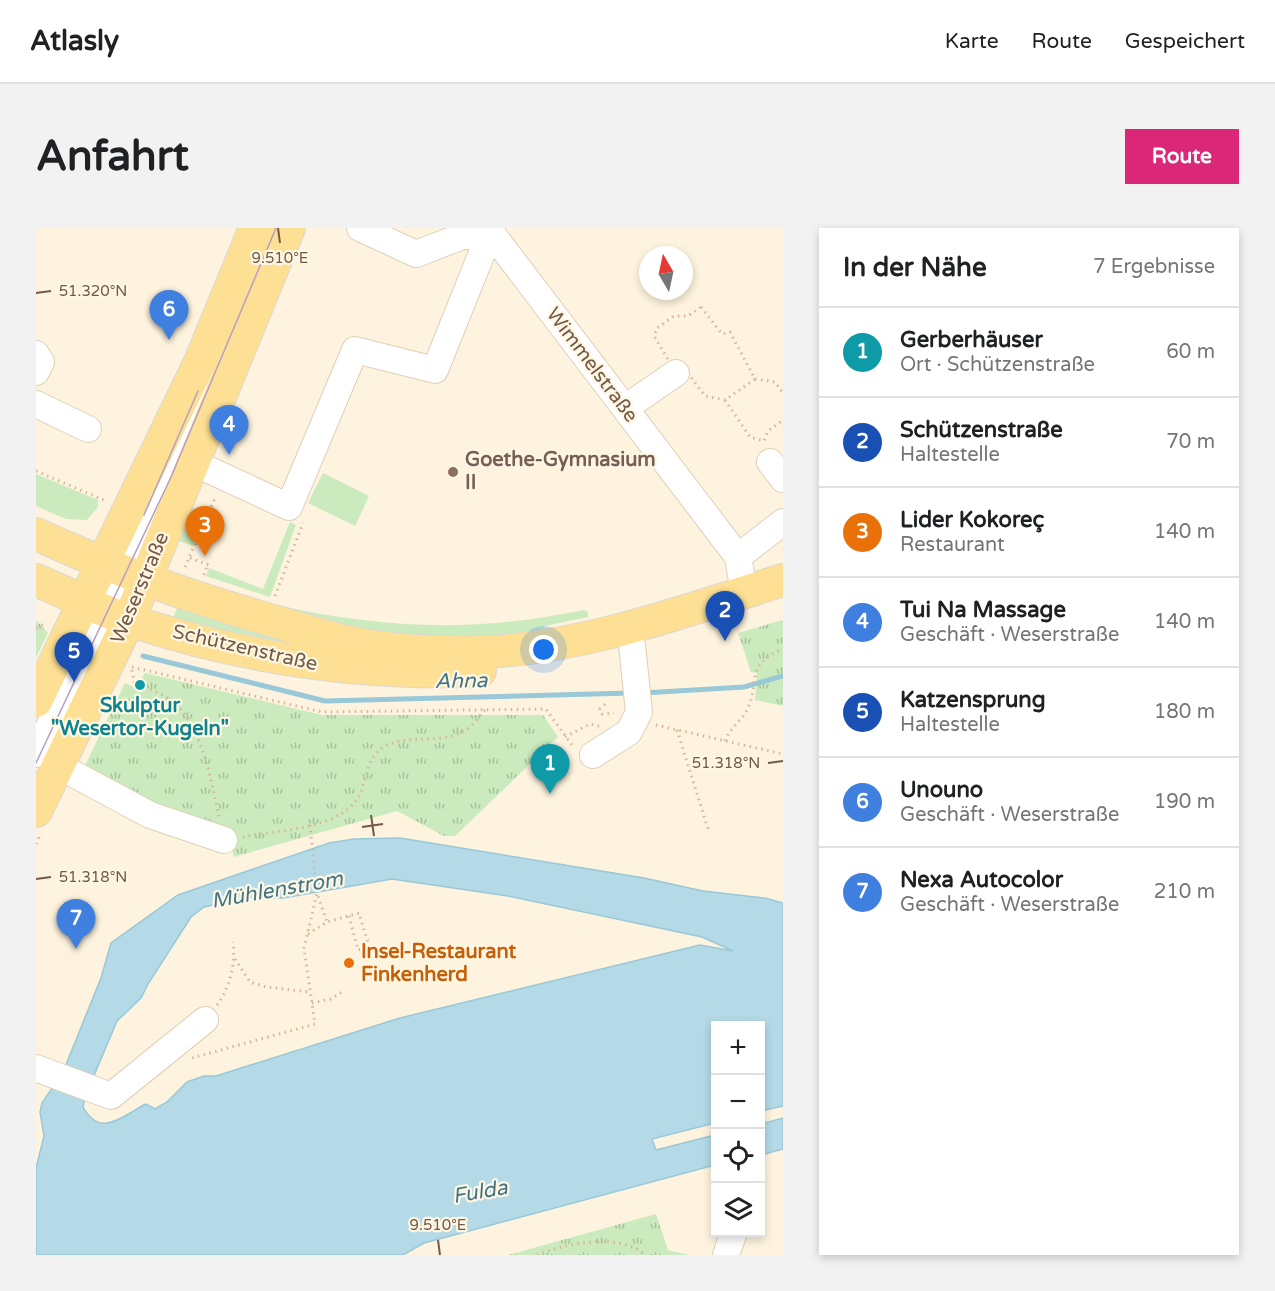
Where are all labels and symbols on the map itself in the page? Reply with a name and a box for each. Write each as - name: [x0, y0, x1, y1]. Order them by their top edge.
- north arrow: [639, 246, 693, 300]
- text: 9.510°E: [252, 249, 308, 267]
- text: 51.320°N: [59, 282, 127, 300]
- pin: 6: [150, 291, 188, 340]
- street label: Wimmelstraße: [541, 303, 643, 427]
- pin: 4: [210, 406, 248, 455]
- place label: Goethe-Gymnasium II: [465, 448, 656, 495]
- marker: Goethe-Gymnasium II: [446, 465, 460, 479]
- pin: 3: [186, 506, 224, 556]
- street label: Weserstraße: [106, 529, 174, 647]
- pin: 2: [706, 592, 744, 641]
- street label: Schützenstraße: [170, 620, 320, 676]
- pin: 5: [54, 632, 93, 682]
- your location: [529, 635, 558, 664]
- water label: Ahna: [434, 668, 489, 694]
- marker: Skulptur "Wesertor-Kugeln": [133, 678, 147, 692]
- place label: Skulptur "Wesertor-Kugeln": [51, 694, 229, 741]
- pin: 1: [530, 744, 570, 794]
- text: 51.318°N: [692, 754, 760, 772]
- water label: Mühlenstrom: [209, 866, 346, 914]
- text: 51.318°N: [59, 868, 127, 886]
- pin: 7: [56, 900, 96, 949]
- place label: Insel-Restaurant Finkenherd: [361, 940, 516, 987]
- marker: Insel-Restaurant Finkenherd: [342, 956, 356, 970]
- water label: Fulda: [451, 1175, 510, 1209]
- text: 9.510°E: [410, 1216, 466, 1234]

